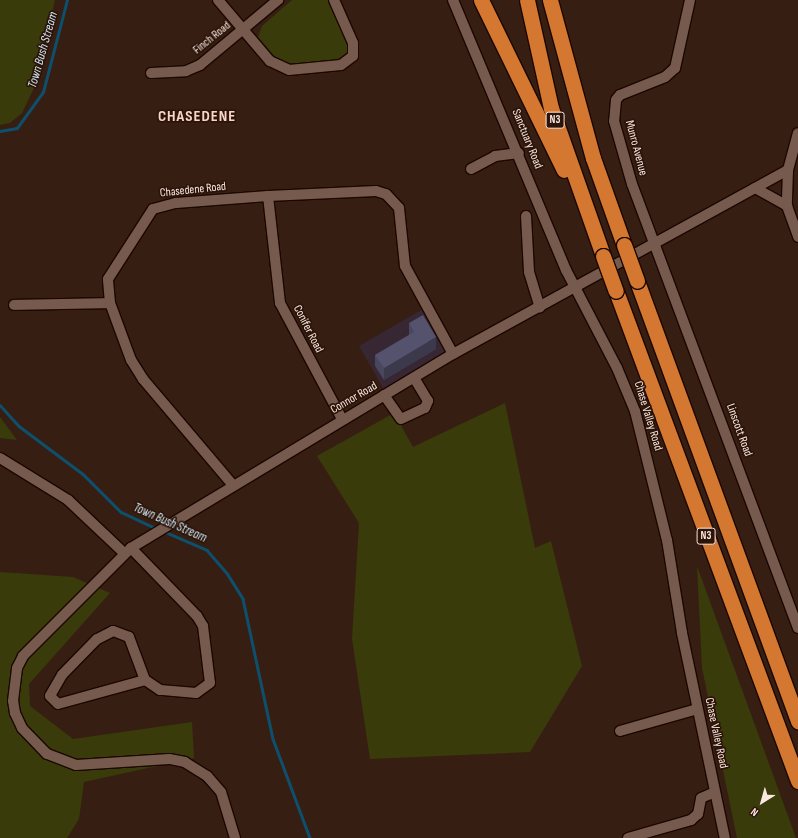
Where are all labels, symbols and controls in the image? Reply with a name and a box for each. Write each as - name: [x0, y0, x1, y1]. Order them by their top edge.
- water label: Town Bush Stream: [25, 10, 61, 90]
- street label: Finch Road: [190, 19, 234, 57]
- district label: CHASEDENE: [158, 107, 236, 127]
- street label: Sanctuary Road: [509, 107, 545, 171]
- road number: N3: [545, 111, 565, 129]
- street label: Munro Avenue: [622, 119, 650, 177]
- street label: Chasedene Road: [159, 179, 227, 201]
- street label: Conifer Road: [290, 303, 326, 355]
- street label: Connor Road: [328, 379, 380, 417]
- street label: Chase Valley Road: [631, 379, 665, 453]
- street label: Linscott Road: [723, 402, 755, 458]
- water label: Town Bush Stream: [131, 500, 209, 546]
- road number: N3: [696, 527, 716, 545]
- street label: Chase Valley Road: [701, 696, 731, 770]
- north arrow: [742, 782, 782, 822]
- text: N: [748, 805, 761, 819]

